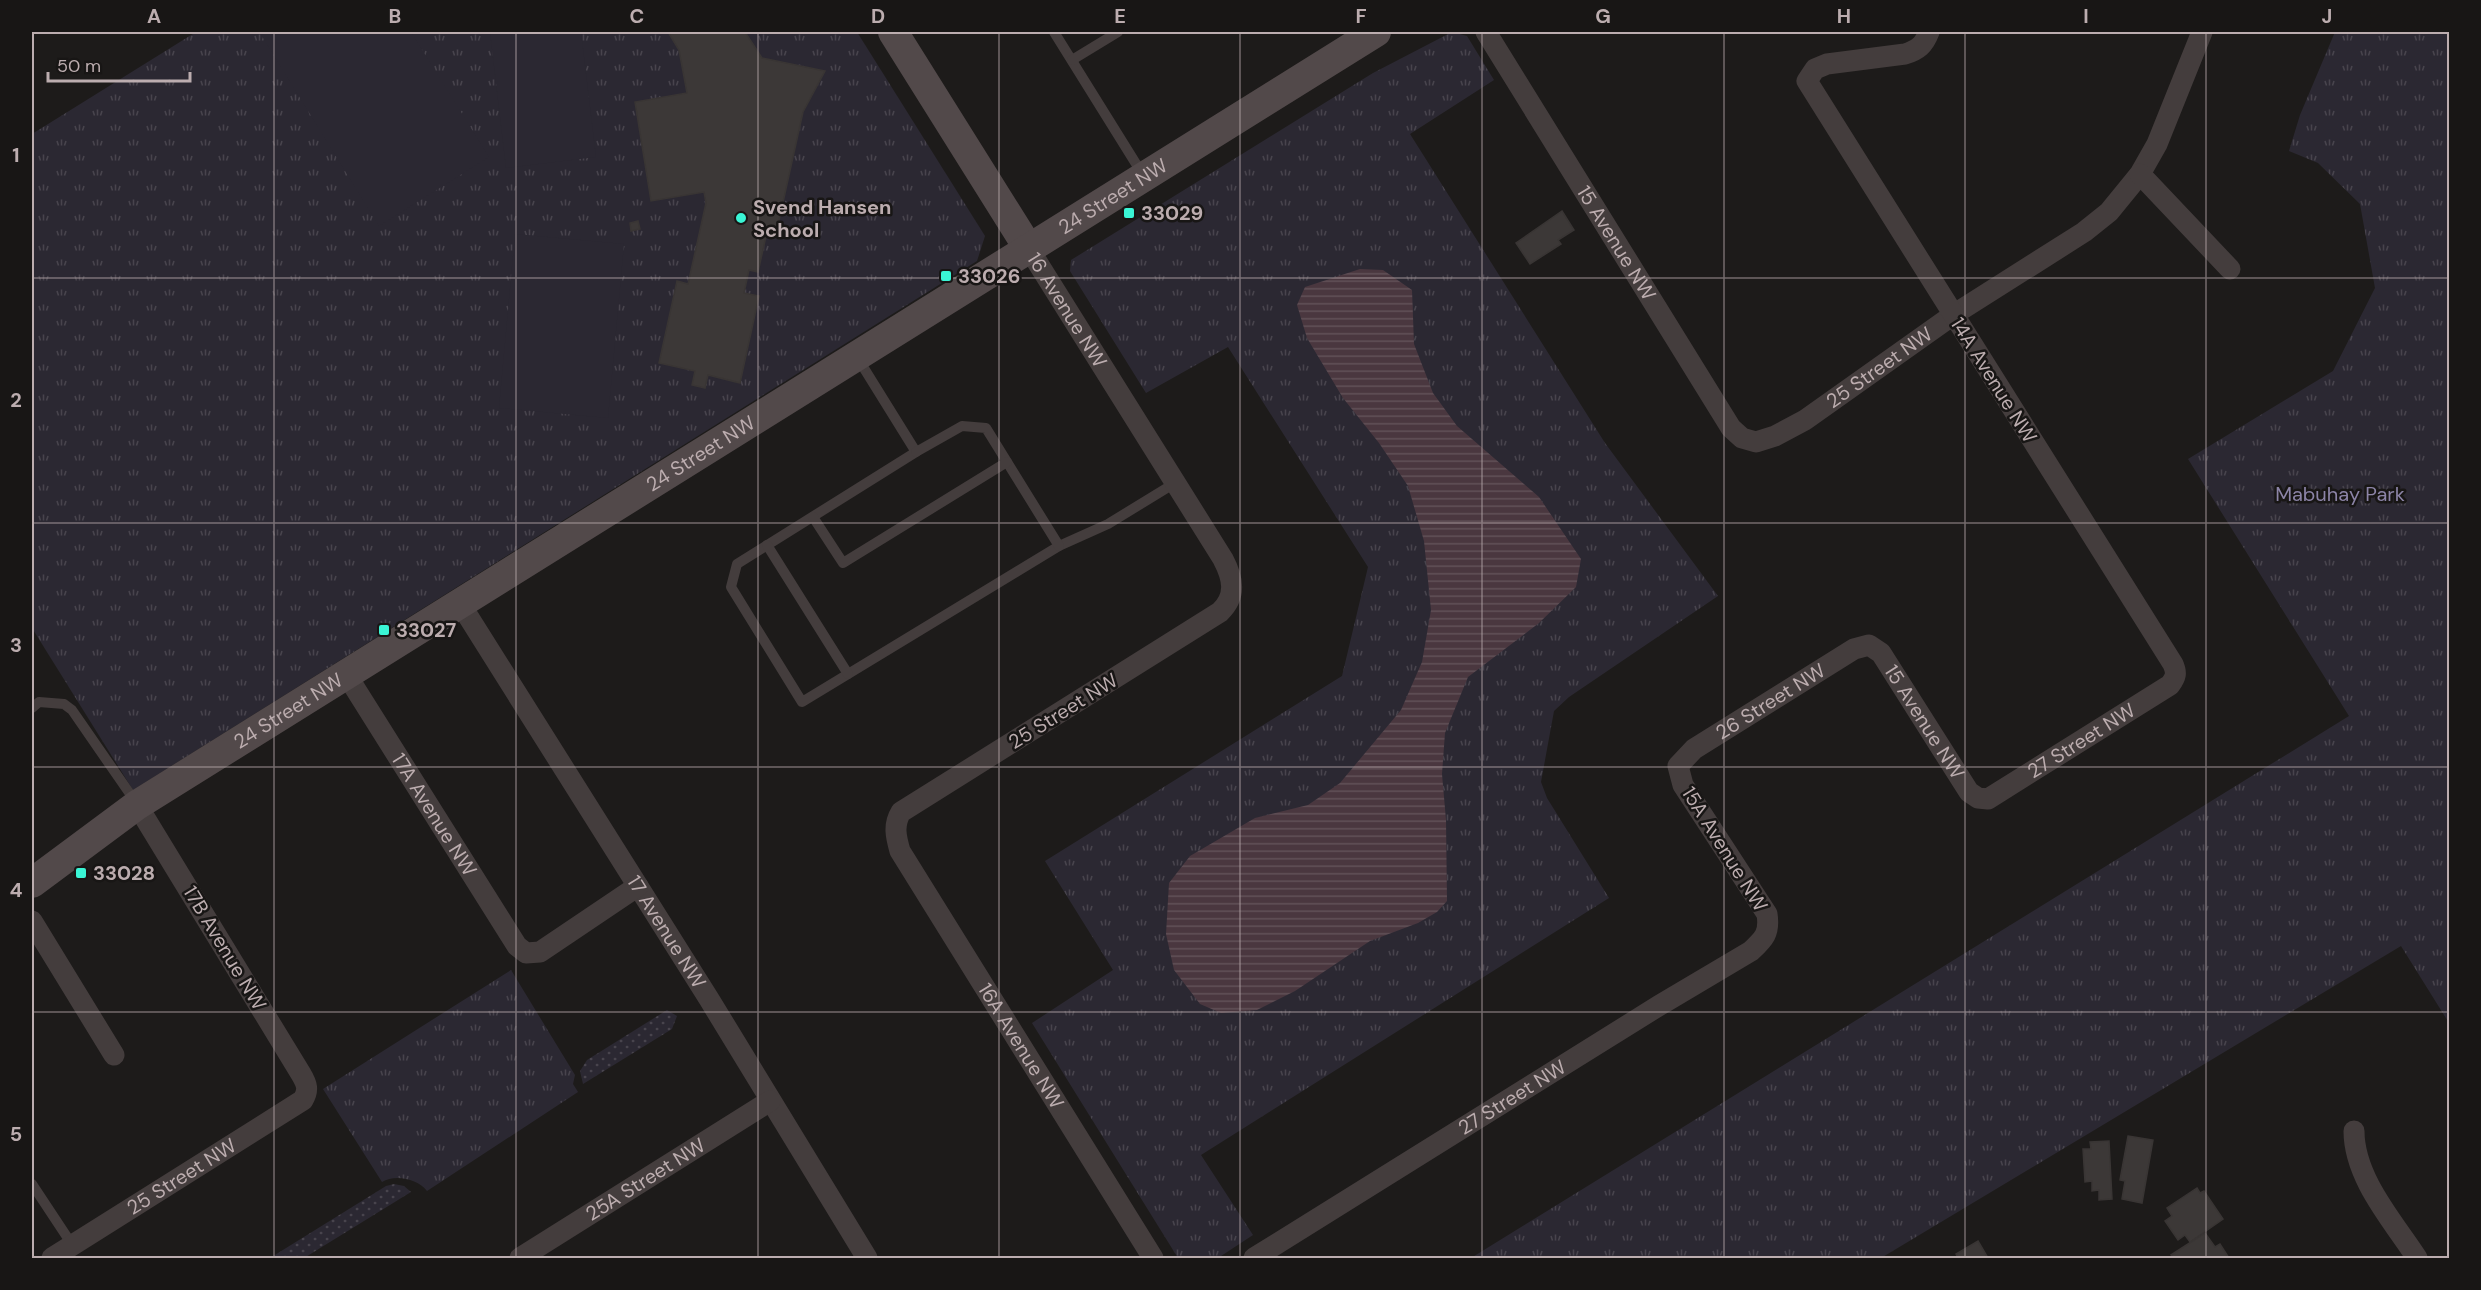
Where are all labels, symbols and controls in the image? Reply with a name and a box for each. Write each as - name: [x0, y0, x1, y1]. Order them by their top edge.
- text: A: [147, 3, 161, 29]
- text: B: [389, 3, 401, 29]
- text: C: [630, 3, 644, 29]
- text: D: [871, 3, 885, 29]
- text: E: [1114, 3, 1126, 29]
- text: F: [1355, 3, 1367, 29]
- text: G: [1595, 3, 1611, 29]
- text: H: [1837, 3, 1851, 29]
- text: I: [2083, 3, 2089, 29]
- text: J: [2322, 3, 2332, 29]
- scale bar: [48, 45, 190, 83]
- text: 50 m: [57, 54, 101, 78]
- text: 1: [12, 142, 20, 168]
- street label: 24 Street NW: [1053, 152, 1172, 240]
- street label: 15 Avenue NW: [1571, 181, 1662, 305]
- place label: Svend Hansen School: [753, 194, 891, 243]
- place label: 33029: [1141, 200, 1203, 226]
- marker: 33029: [1122, 206, 1136, 220]
- marker: Svend Hansen School: [734, 211, 748, 225]
- street label: 16 Avenue NW: [1022, 248, 1113, 372]
- place label: 33026: [958, 263, 1020, 289]
- marker: 33026: [939, 269, 953, 283]
- street label: 14A Avenue NW: [1945, 312, 2043, 448]
- street label: 25 Street NW: [1821, 321, 1937, 414]
- text: 2: [10, 387, 22, 413]
- street label: 24 Street NW: [641, 410, 760, 497]
- park label: Mabuhay Park: [2275, 481, 2405, 507]
- place label: 33027: [396, 617, 457, 643]
- marker: 33027: [377, 623, 391, 637]
- text: 3: [10, 632, 22, 658]
- street label: 26 Street NW: [1711, 657, 1830, 745]
- street label: 15 Avenue NW: [1879, 660, 1970, 784]
- street label: 24 Street NW: [229, 667, 348, 755]
- street label: 25 Street NW: [1003, 667, 1123, 755]
- street label: 27 Street NW: [2022, 697, 2140, 784]
- street label: 17A Avenue NW: [386, 748, 483, 881]
- street label: 15A Avenue NW: [1676, 782, 1774, 916]
- place label: 33028: [93, 860, 155, 886]
- marker: 33028: [74, 866, 88, 880]
- street label: 17 Avenue NW: [621, 870, 712, 993]
- text: 4: [10, 877, 23, 903]
- street label: 17B Avenue NW: [178, 881, 272, 1015]
- street label: 16A Avenue NW: [972, 978, 1070, 1114]
- street label: 27 Street NW: [1453, 1054, 1571, 1141]
- text: 5: [10, 1121, 22, 1147]
- street label: 25 Street NW: [122, 1132, 241, 1221]
- street label: 25A Street NW: [581, 1132, 710, 1227]

